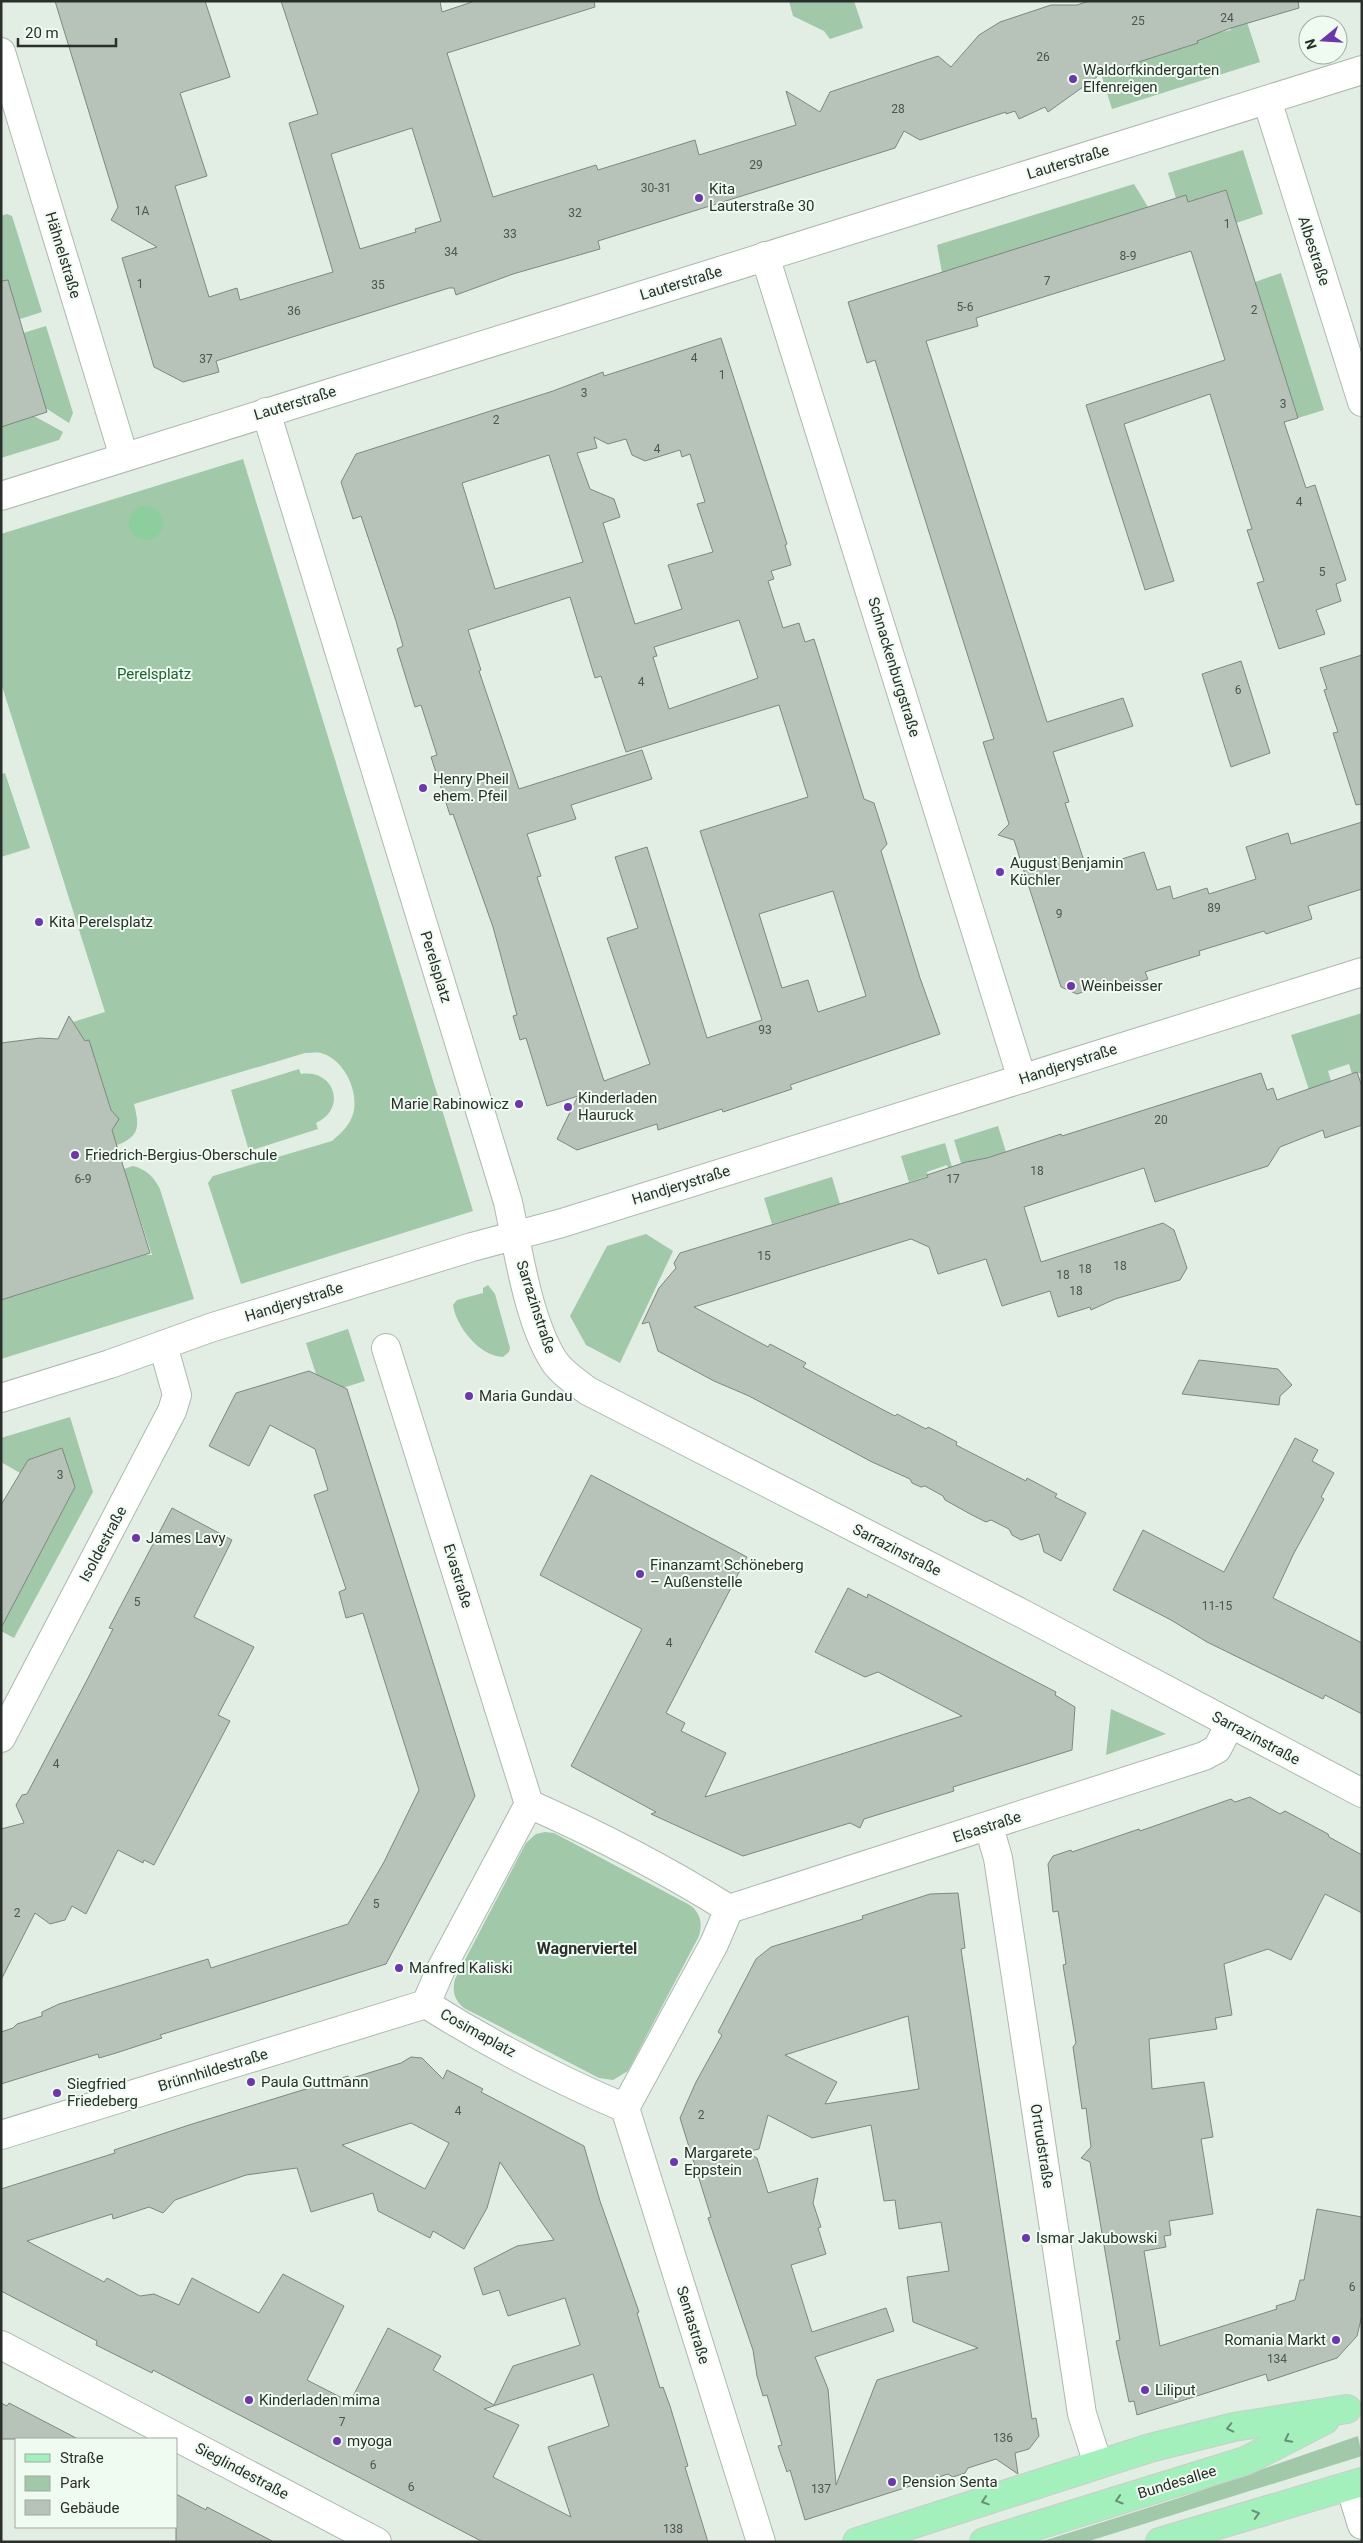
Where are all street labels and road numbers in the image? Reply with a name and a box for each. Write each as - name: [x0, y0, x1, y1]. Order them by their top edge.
- street label: Lauterstraße: [1025, 141, 1111, 183]
- street label: Hähnelstraße: [41, 210, 85, 300]
- street label: Albestraße: [1294, 214, 1334, 288]
- street label: Lauterstraße: [638, 262, 724, 304]
- street label: Lauterstraße: [252, 382, 338, 424]
- street label: Schnackenburgstraße: [864, 595, 924, 739]
- street label: Perelsplatz: [417, 929, 455, 1005]
- street label: Handjerystraße: [1017, 1040, 1119, 1088]
- street label: Handjerystraße: [630, 1161, 732, 1209]
- street label: Sarrazinstraße: [512, 1258, 560, 1356]
- street label: Handjerystraße: [243, 1278, 345, 1326]
- street label: Isoldestraße: [76, 1503, 130, 1585]
- street label: Sarrazinstraße: [850, 1520, 944, 1580]
- street label: Evastraße: [440, 1542, 476, 1610]
- street label: Sarrazinstraße: [1209, 1707, 1303, 1769]
- street label: Elsastraße: [951, 1808, 1023, 1846]
- street label: Cosimaplatz: [437, 2005, 519, 2061]
- street label: Brünnhildestraße: [156, 2045, 270, 2095]
- street label: Ortrudstraße: [1026, 2103, 1058, 2189]
- street label: Sentastraße: [673, 2284, 713, 2366]
- street label: Sieglindestraße: [192, 2439, 292, 2503]
- street label: Bundesallee: [1135, 2461, 1219, 2503]

